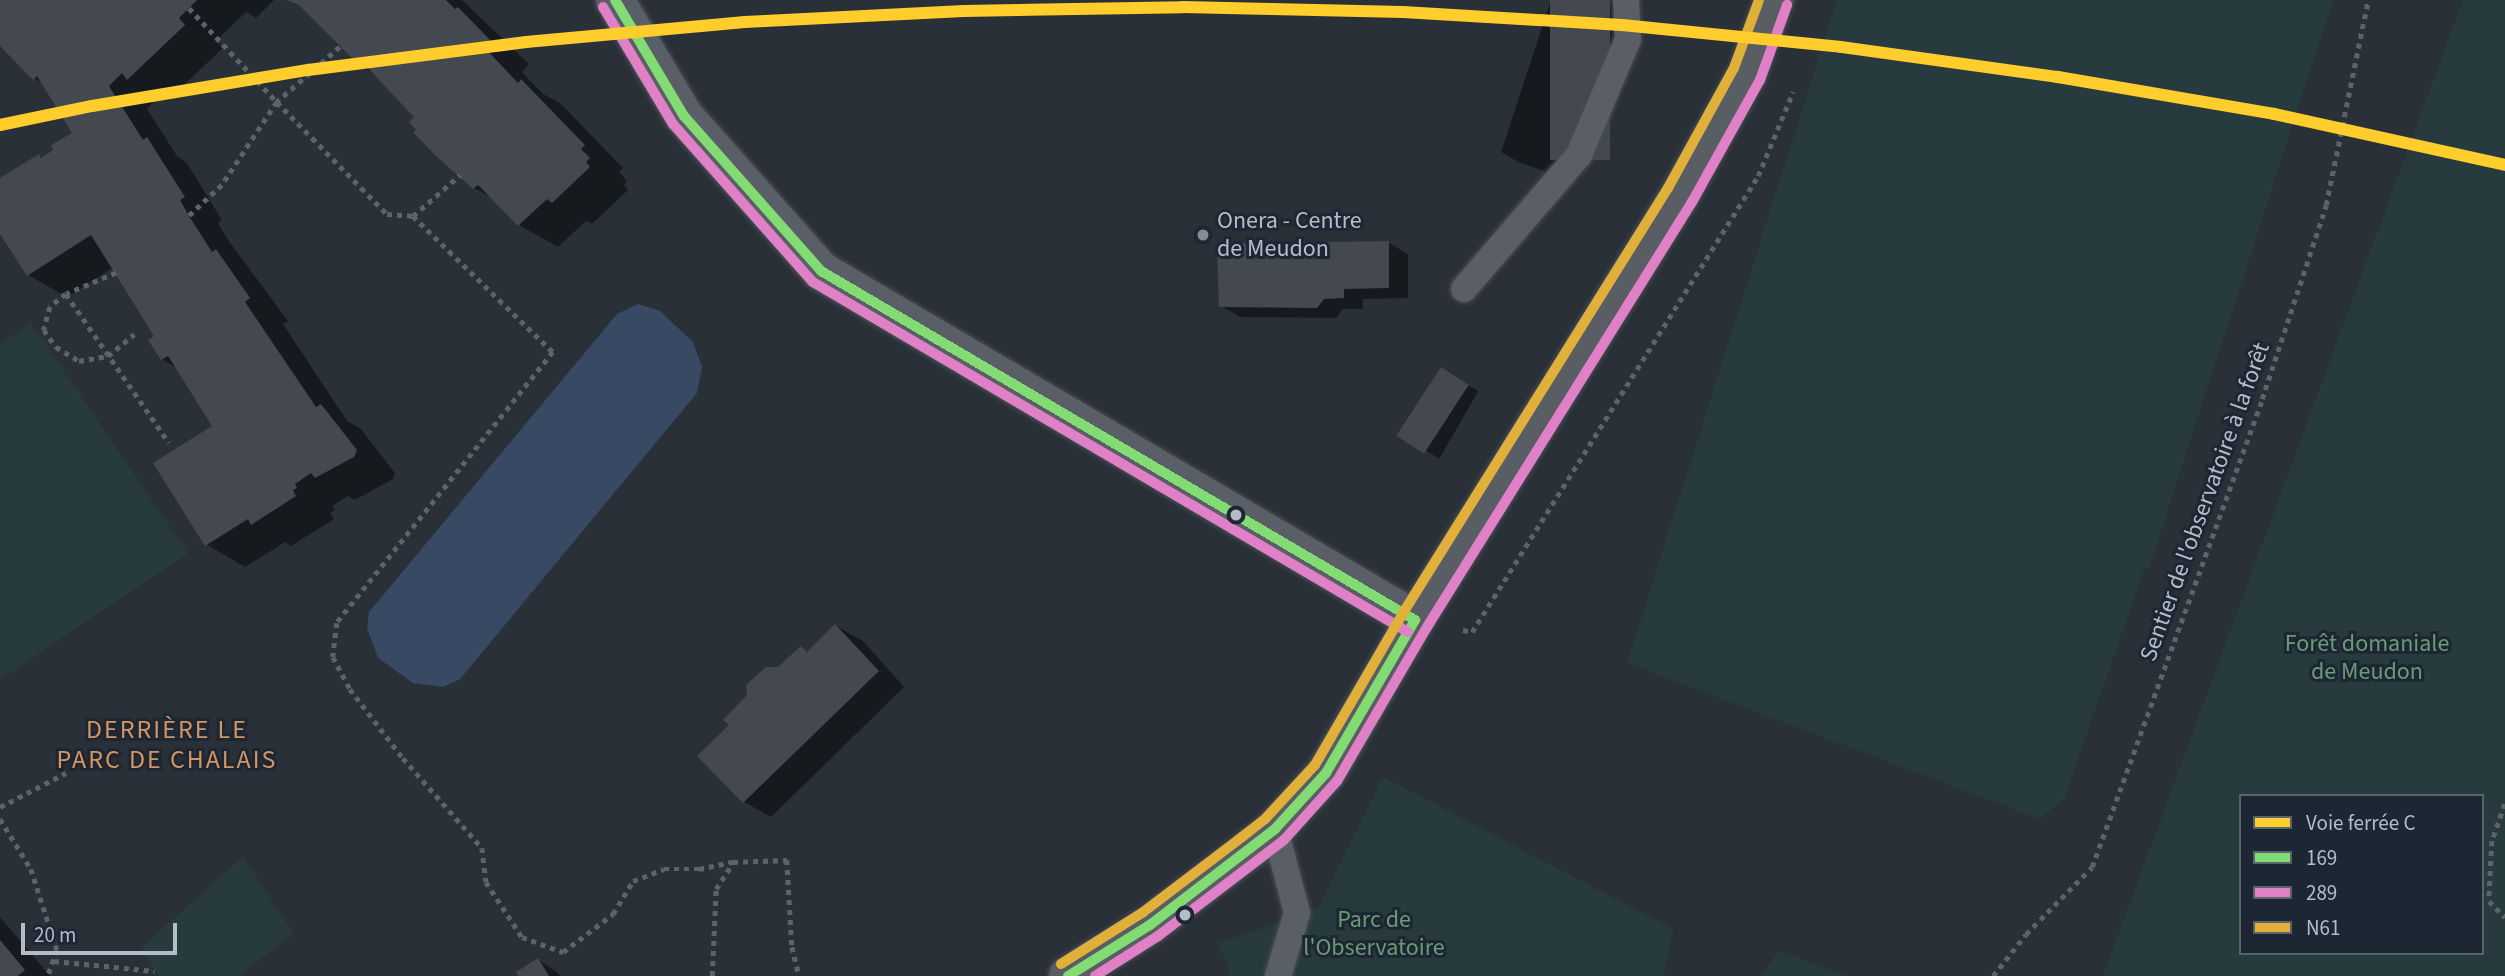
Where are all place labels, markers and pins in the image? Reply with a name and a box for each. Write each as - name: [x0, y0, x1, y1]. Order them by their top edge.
- place label: Onera - Centre de Meudon: [1217, 207, 1362, 263]
- marker: Onera - Centre de Meudon: [1195, 227, 1211, 243]
- unlabelled marker: [1229, 508, 1243, 522]
- unlabelled marker: [1178, 908, 1192, 922]

